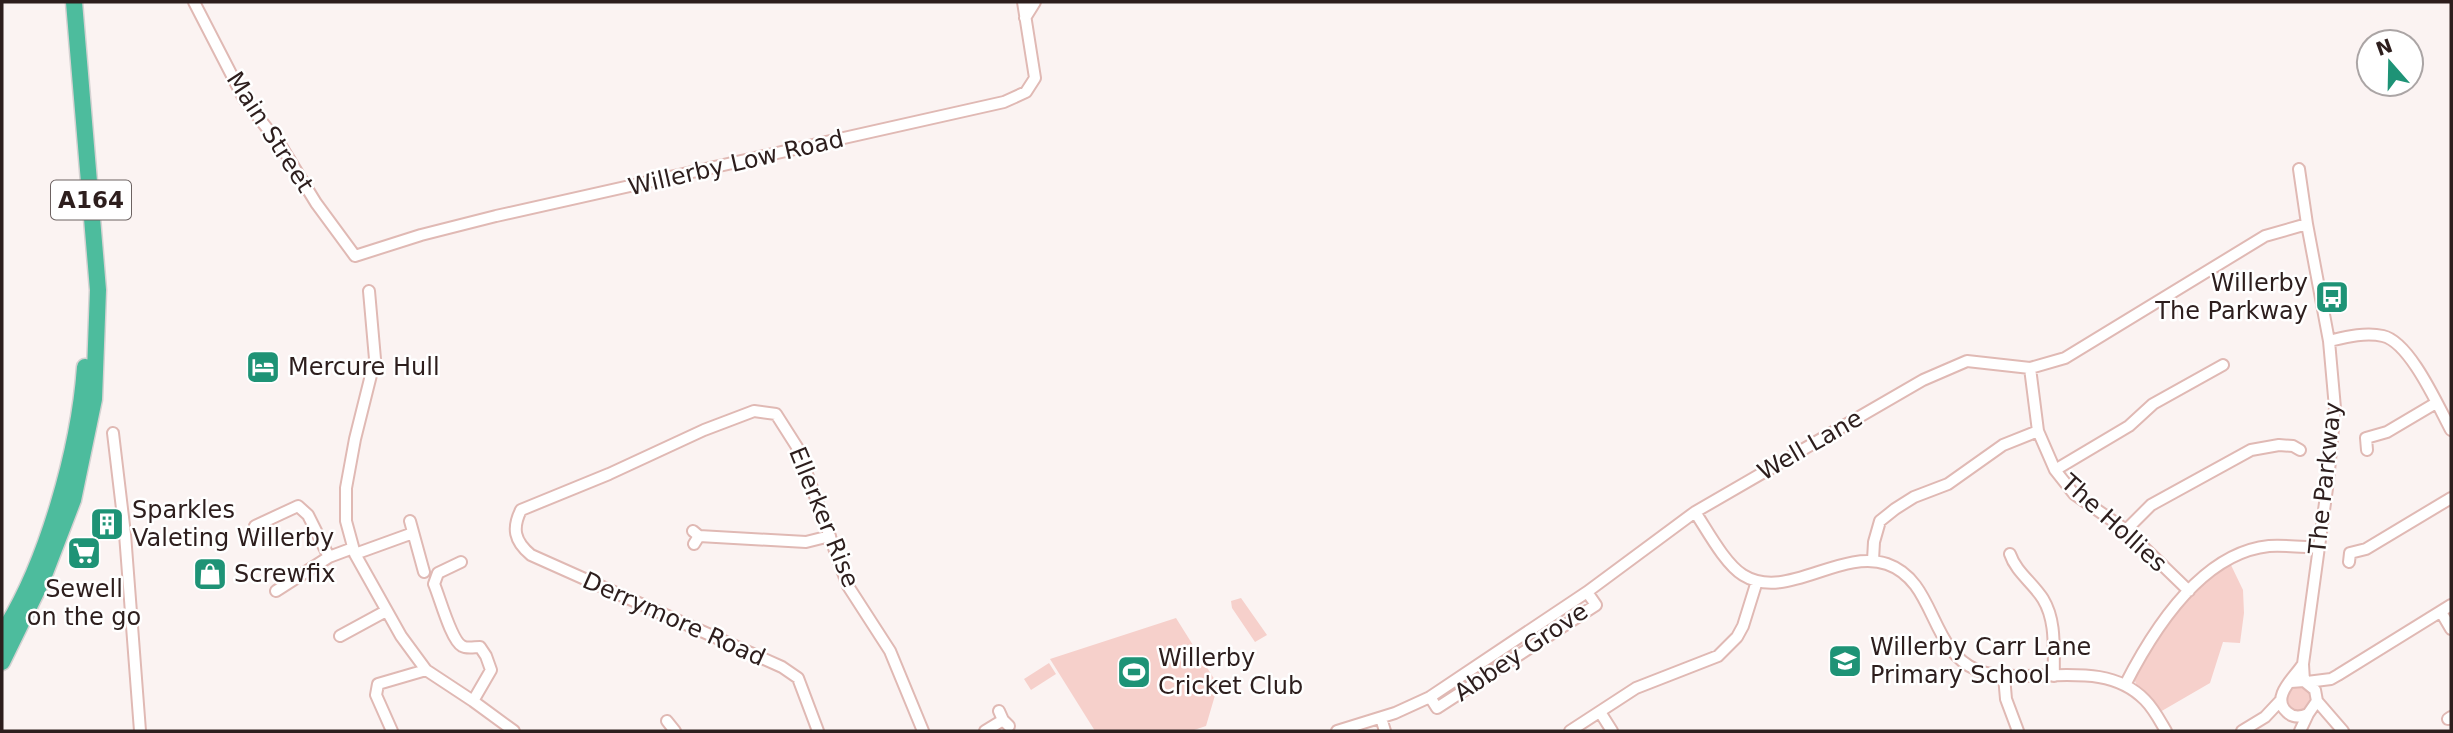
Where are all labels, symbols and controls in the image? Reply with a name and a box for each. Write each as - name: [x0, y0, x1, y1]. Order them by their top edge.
- north arrow: [2355, 28, 2425, 98]
- text: N: [2373, 34, 2395, 60]
- street label: Main Street: [221, 67, 319, 197]
- street label: Willerby Low Road: [626, 125, 846, 201]
- road number: A164: [51, 181, 131, 220]
- place label: Willerby The Parkway: [2154, 269, 2308, 325]
- bus stop icon: Willerby The Parkway: [2313, 278, 2351, 316]
- hotel icon: Mercure Hull: [244, 348, 282, 386]
- place label: Mercure Hull: [288, 353, 440, 381]
- street label: The Parkway: [2303, 401, 2347, 556]
- street label: Well Lane: [1753, 404, 1867, 486]
- street label: Ellerker Rise: [783, 443, 865, 591]
- street label: The Hollies: [2055, 468, 2173, 578]
- place label: Sparkles Valeting Willerby: [132, 496, 334, 552]
- building icon: Sparkles Valeting Willerby: [88, 505, 126, 543]
- supermarket icon: Sewell on the go: [65, 534, 103, 572]
- shop icon: Screwfix: [191, 555, 229, 593]
- place label: Screwfix: [234, 560, 335, 588]
- street label: Derrymore Road: [578, 566, 770, 672]
- place label: Sewell on the go: [27, 575, 141, 631]
- street label: Abbey Grove: [1449, 597, 1593, 707]
- place label: Willerby Carr Lane Primary School: [1870, 633, 2091, 689]
- school or university icon: Willerby Carr Lane Primary School: [1826, 642, 1864, 680]
- place label: Willerby Cricket Club: [1158, 644, 1303, 700]
- sports icon: Willerby Cricket Club: [1115, 653, 1153, 691]

